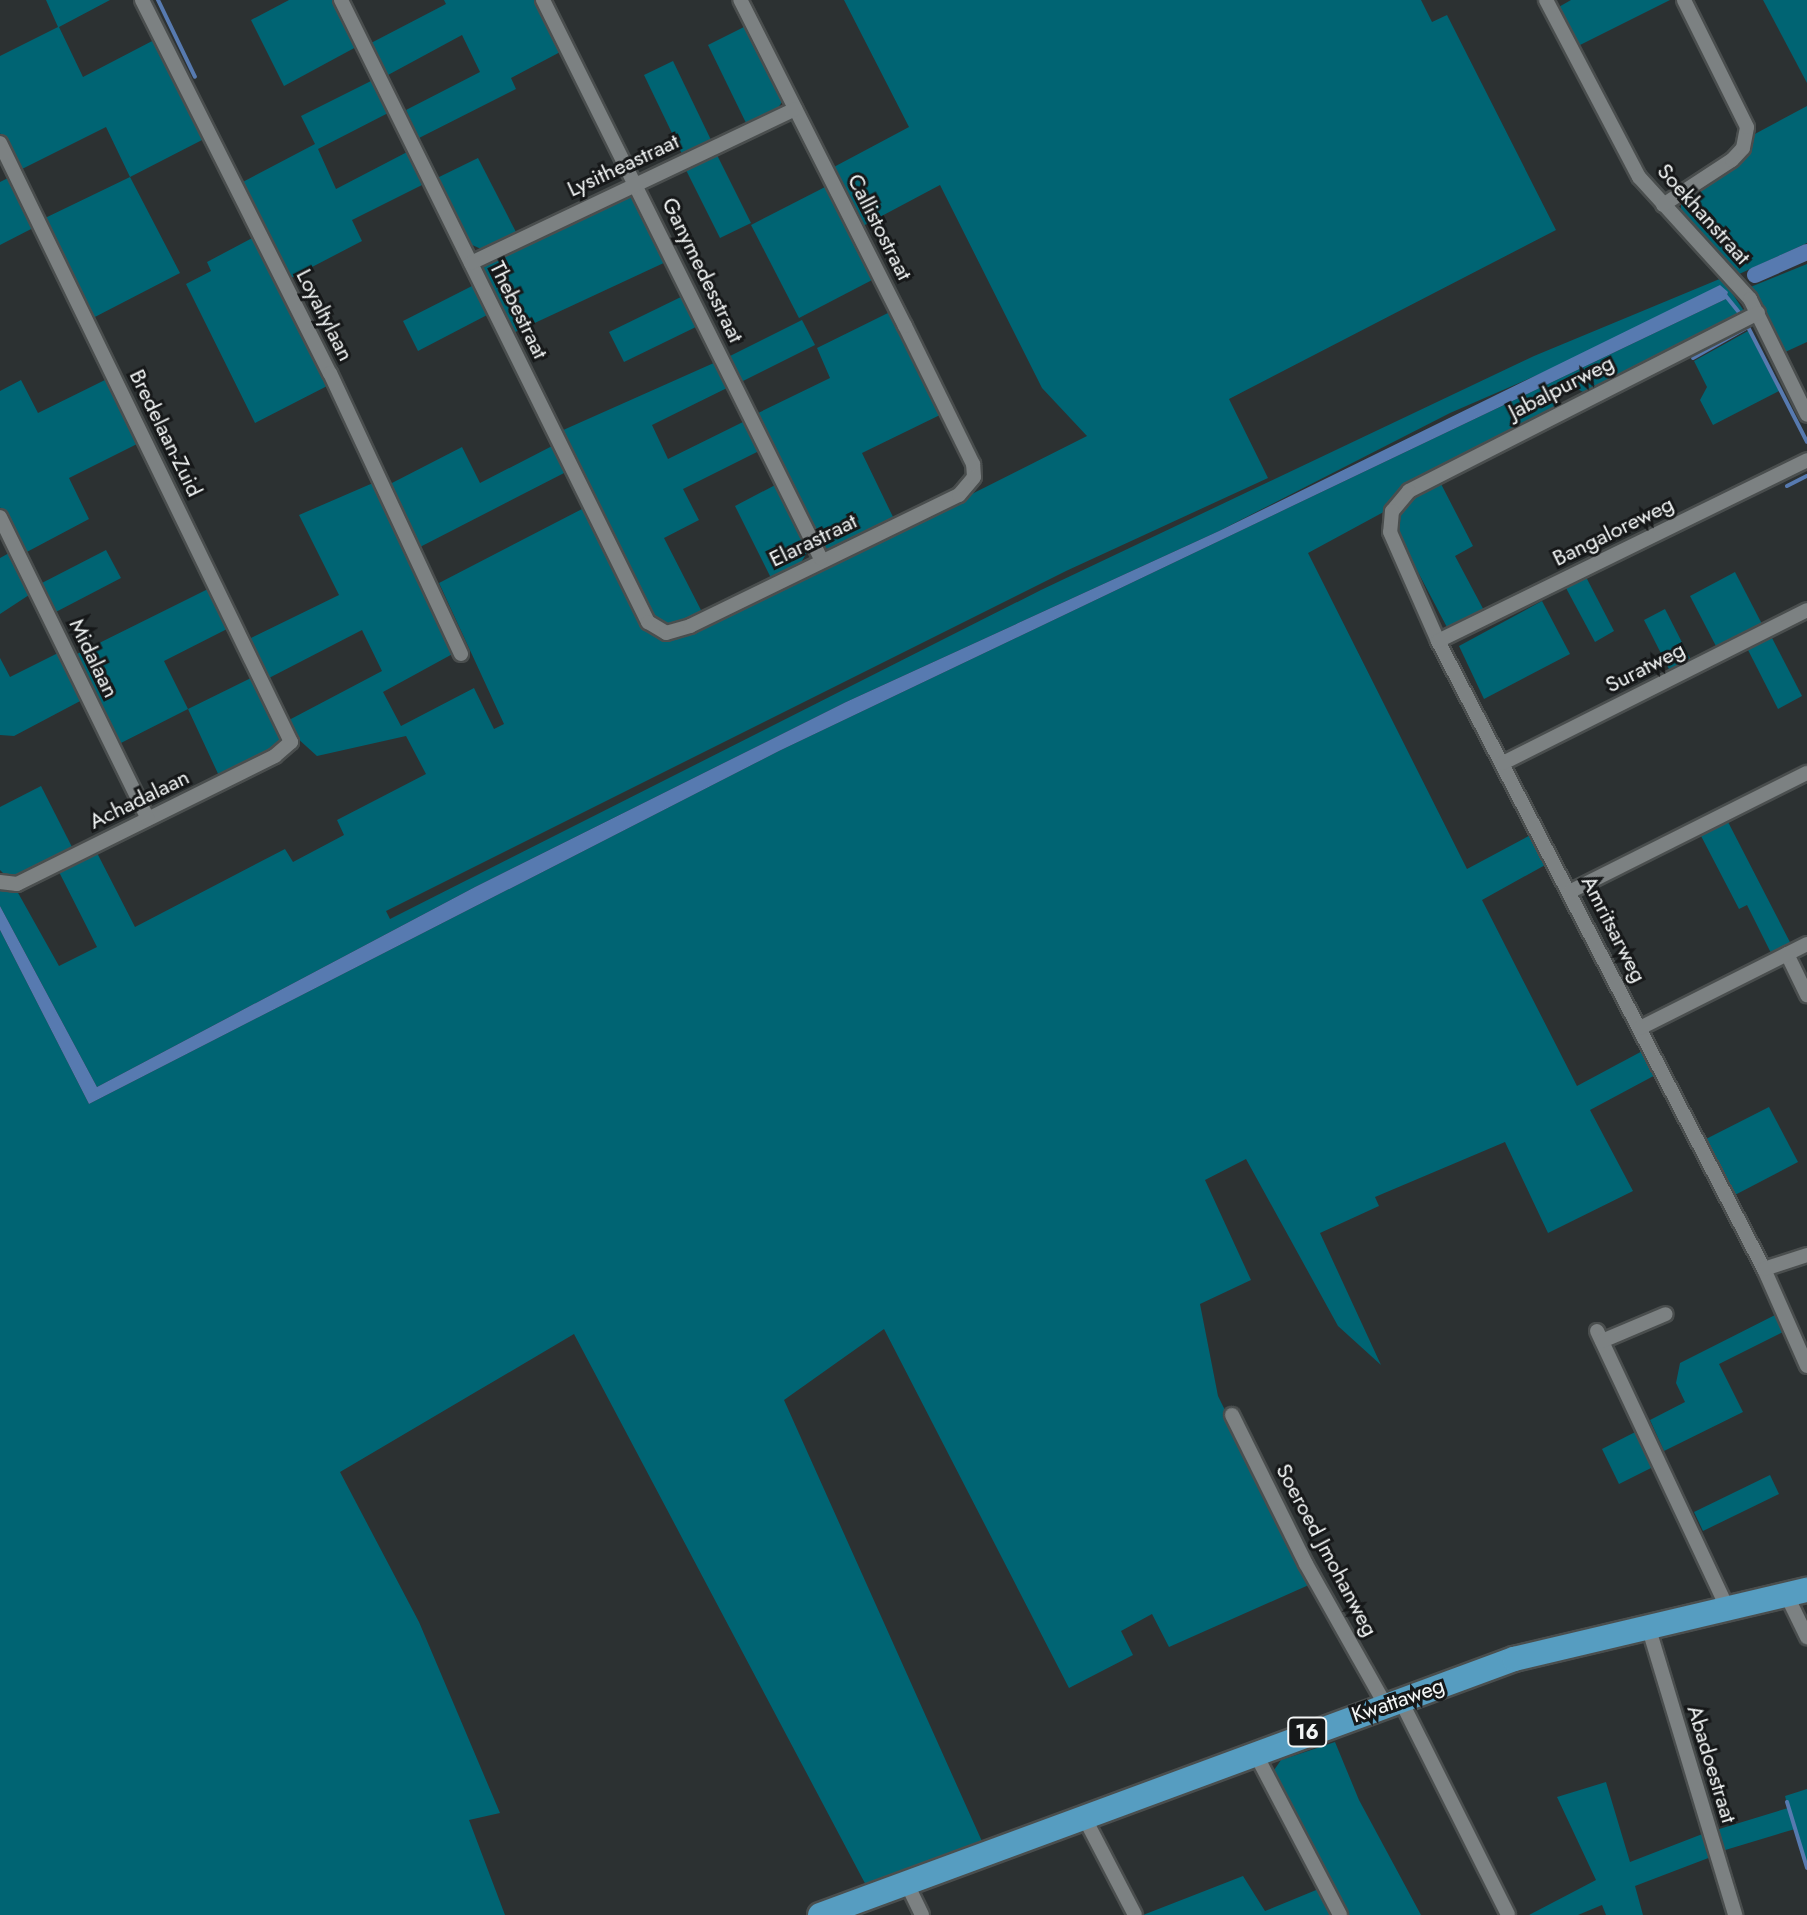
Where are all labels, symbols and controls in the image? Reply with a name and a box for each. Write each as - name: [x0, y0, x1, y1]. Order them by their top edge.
- street label: Lysitheastraat: [563, 128, 683, 202]
- street label: Soekhanstraat: [1652, 158, 1756, 270]
- street label: Callistostraat: [842, 169, 918, 285]
- street label: Ganymedesstraat: [656, 193, 750, 347]
- street label: Thebestraat: [484, 257, 554, 363]
- street label: Loyaltylaan: [291, 265, 359, 365]
- street label: Jabalpurweg: [1504, 349, 1618, 425]
- street label: Bredelaan-Zuid: [124, 365, 208, 501]
- street label: Bangaloreweg: [1548, 490, 1678, 572]
- street label: Elarastraat: [765, 508, 861, 572]
- street label: Midalaan: [64, 614, 124, 702]
- street label: Suratweg: [1601, 636, 1689, 698]
- street label: Achadalaan: [85, 763, 193, 835]
- street label: Amritsarweg: [1576, 871, 1652, 987]
- street label: Soeroed Jmohanweg: [1270, 1459, 1384, 1641]
- street label: Kwattaweg: [1348, 1672, 1448, 1728]
- street label: Abadoestraat: [1682, 1702, 1742, 1826]
- road number: 16: [1287, 1716, 1327, 1748]

